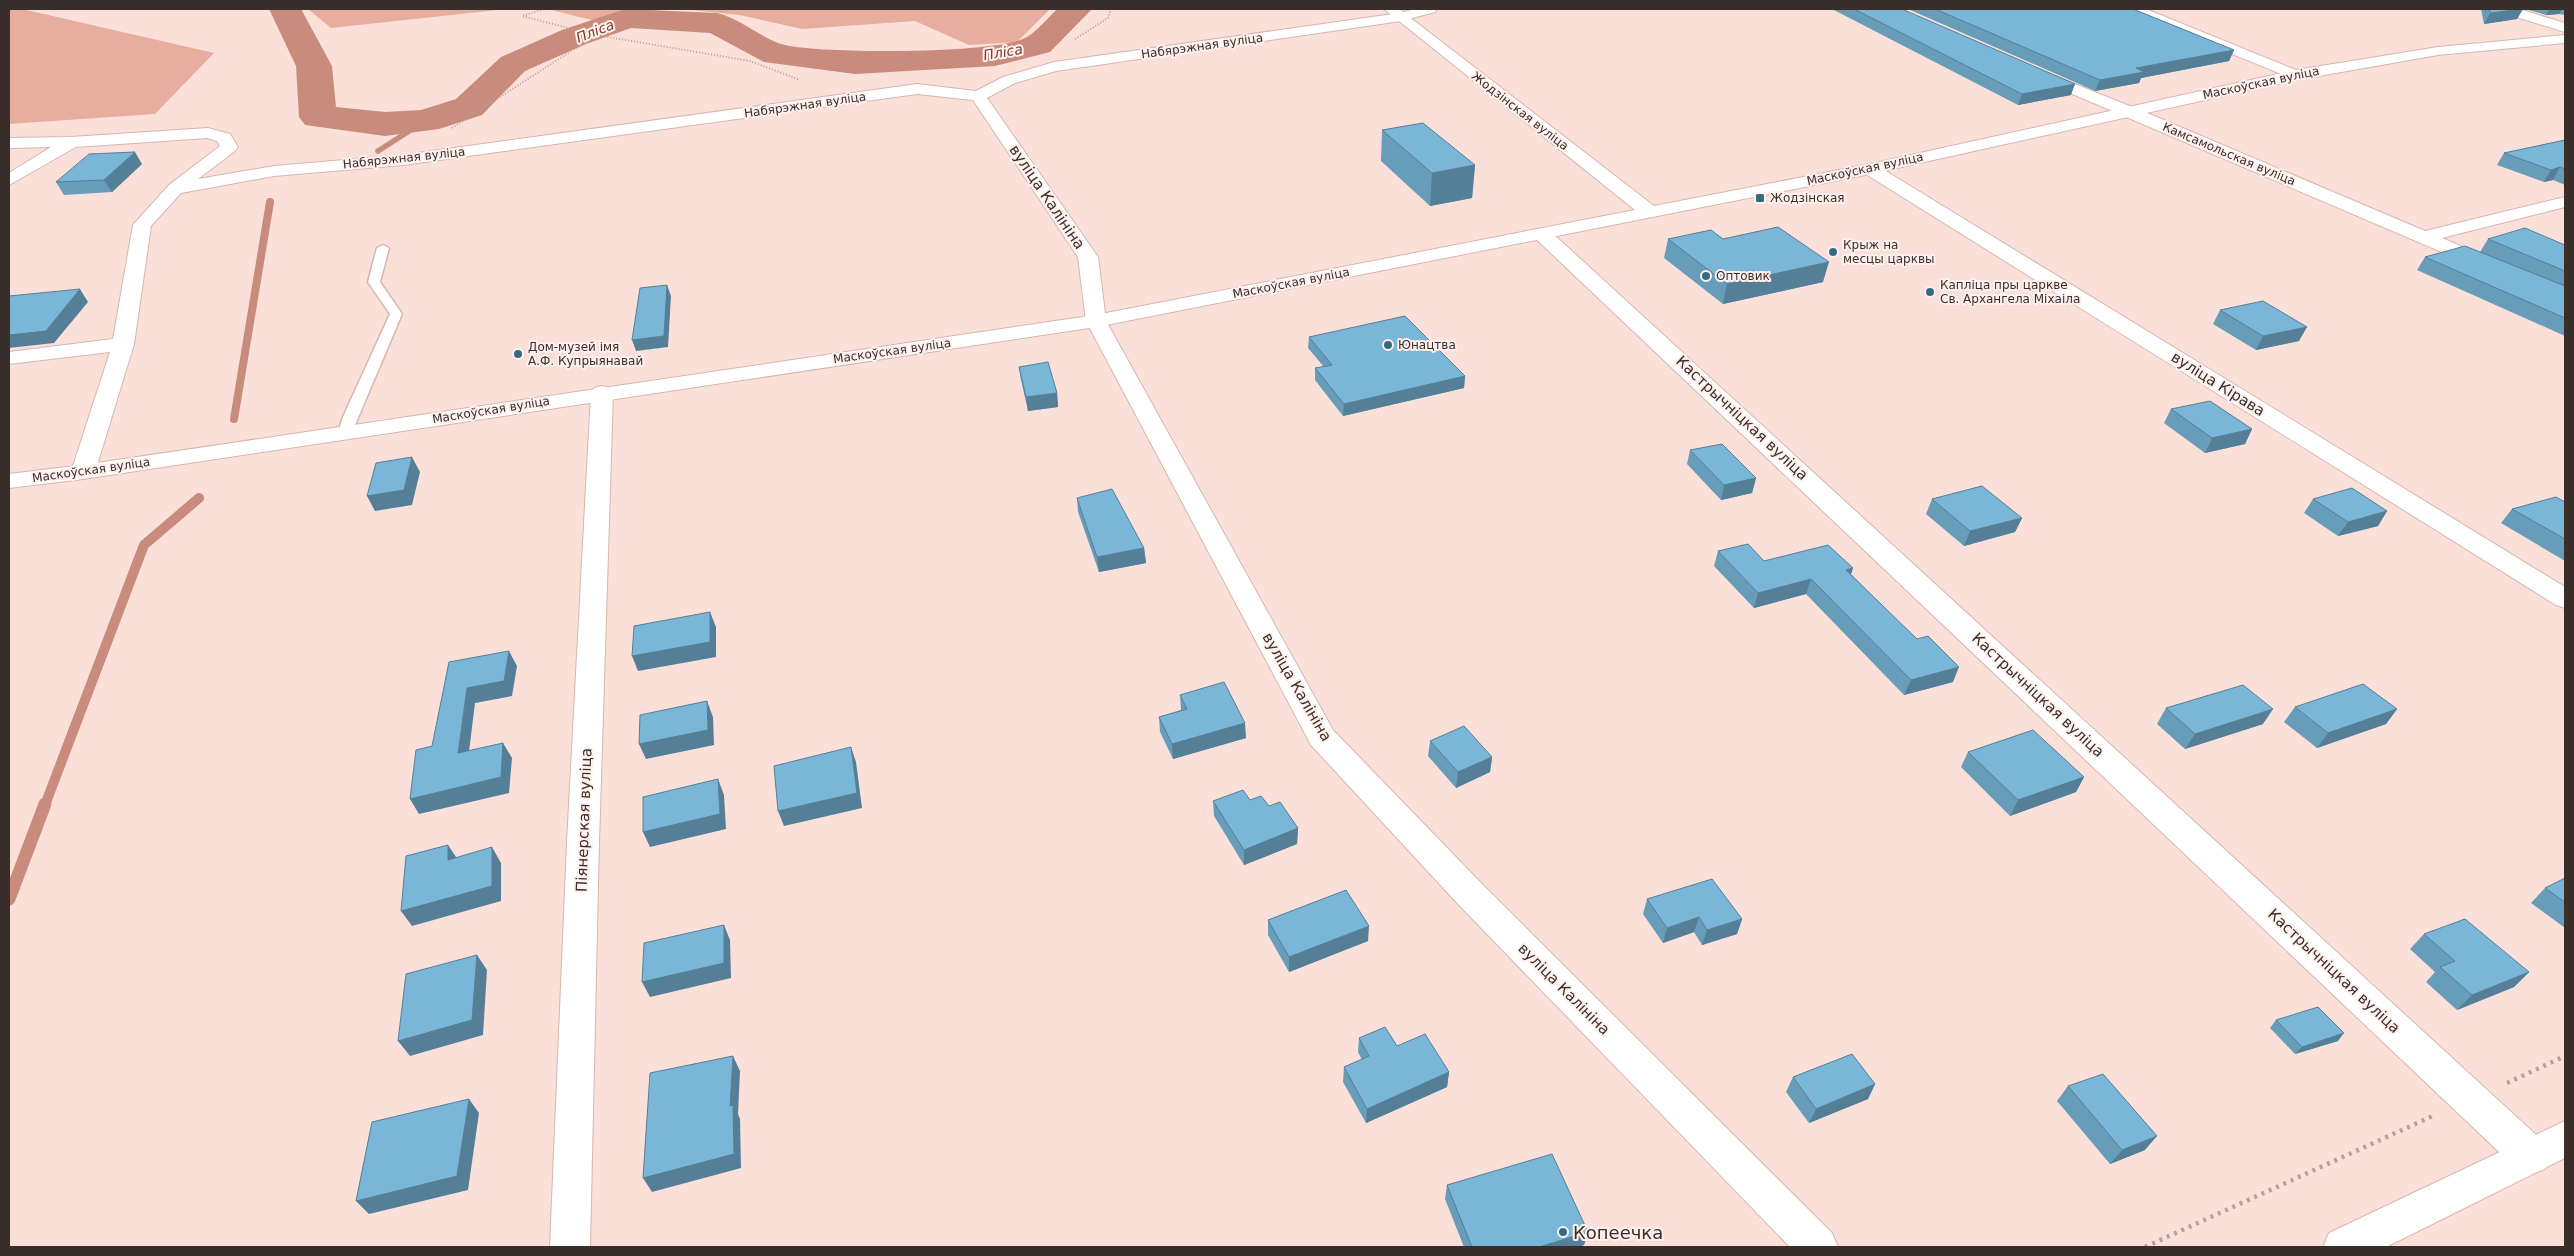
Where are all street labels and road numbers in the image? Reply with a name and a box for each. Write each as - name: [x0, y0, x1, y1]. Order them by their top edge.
- street label: Набярэжная вуліца: [1140, 31, 1264, 61]
- street label: Маскоўская вуліца: [2201, 64, 2321, 102]
- street label: Жодзінская вуліца: [1469, 69, 1571, 153]
- street label: Набярэжная вуліца: [743, 90, 867, 120]
- street label: Камсамольская вуліца: [2160, 120, 2298, 188]
- street label: вуліца Калініна: [1005, 141, 1089, 253]
- street label: Набярэжная вуліца: [342, 145, 466, 171]
- street label: Маскоўская вуліца: [1805, 150, 1925, 188]
- street label: Маскоўская вуліца: [1231, 265, 1351, 301]
- street label: Маскоўская вуліца: [832, 336, 952, 366]
- street label: вуліца Кірава: [2168, 348, 2268, 420]
- street label: Кастрычніцкая вуліца: [1672, 352, 1812, 484]
- street label: Маскоўская вуліца: [431, 394, 551, 426]
- street label: Маскоўская вуліца: [31, 455, 151, 485]
- street label: Кастрычніцкая вуліца: [1968, 629, 2108, 761]
- street label: вуліца Калініна: [1259, 630, 1335, 744]
- street label: Піянерская вуліца: [572, 748, 596, 892]
- street label: Кастрычніцкая вуліца: [2264, 905, 2404, 1037]
- street label: вуліца Калініна: [1514, 939, 1614, 1039]

